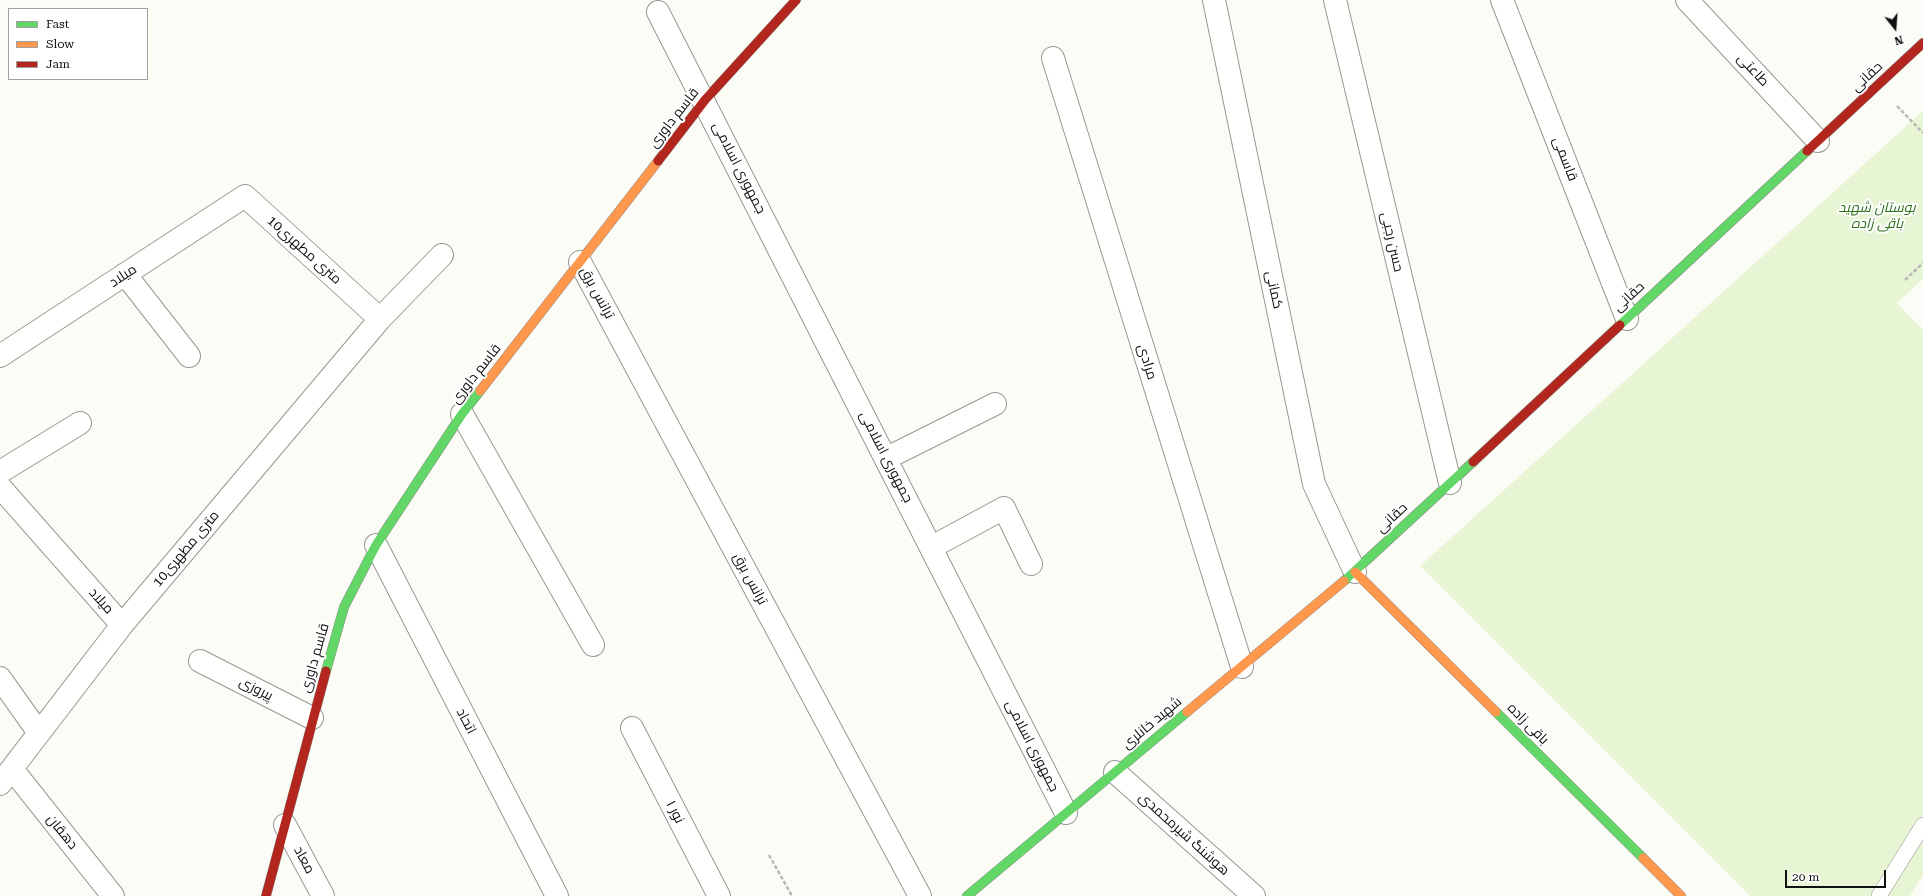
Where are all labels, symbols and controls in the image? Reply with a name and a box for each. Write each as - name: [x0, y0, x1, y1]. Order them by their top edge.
- legend: [8, 8, 148, 80]
- north arrow: [1875, 8, 1915, 48]
- text: Fast: [46, 17, 69, 31]
- text: N: [1893, 32, 1905, 47]
- text: Slow: [46, 37, 74, 51]
- street label: طاعتی: [1733, 50, 1773, 90]
- text: Jam: [46, 57, 70, 71]
- street label: حقانی: [1848, 58, 1886, 96]
- street label: قاسم داوری: [645, 85, 703, 151]
- street label: جمهوری اسلامی: [709, 119, 769, 217]
- street label: قاسمی: [1549, 135, 1581, 183]
- park label: بوستان شهید باقی زاده: [1839, 200, 1915, 232]
- street label: حسن رجبی: [1377, 210, 1407, 274]
- street label: 10متری مطهری: [263, 212, 345, 288]
- street label: میلاد: [106, 261, 140, 291]
- street label: ترانس برق: [576, 264, 618, 322]
- street label: کمانی: [1262, 269, 1286, 311]
- street label: حقانی: [1610, 278, 1648, 316]
- street label: قاسم داوری: [447, 341, 505, 407]
- street label: مرادی: [1134, 342, 1160, 382]
- street label: جمهوری اسلامی: [856, 408, 916, 506]
- street label: حقانی: [1373, 499, 1411, 537]
- street label: 10متری مطهری: [149, 507, 223, 591]
- street label: ترانس برق: [729, 550, 771, 608]
- street label: میلاد: [85, 585, 117, 617]
- street label: قاسم داوری: [297, 621, 333, 695]
- street label: پیروزی: [236, 673, 276, 705]
- street label: شهید خانلری: [1119, 693, 1185, 753]
- street label: جمهوری اسلامی: [1002, 697, 1062, 795]
- street label: باقی زاده: [1504, 700, 1552, 748]
- street label: اتحاد: [452, 705, 480, 737]
- street label: هوشنگ شیرمحمدی: [1135, 789, 1233, 879]
- street label: نور ۱: [662, 798, 688, 826]
- street label: دهقان: [43, 811, 81, 853]
- street label: معاد: [290, 843, 318, 877]
- scale bar: [1787, 862, 1888, 888]
- text: 20 m: [1792, 870, 1819, 884]

